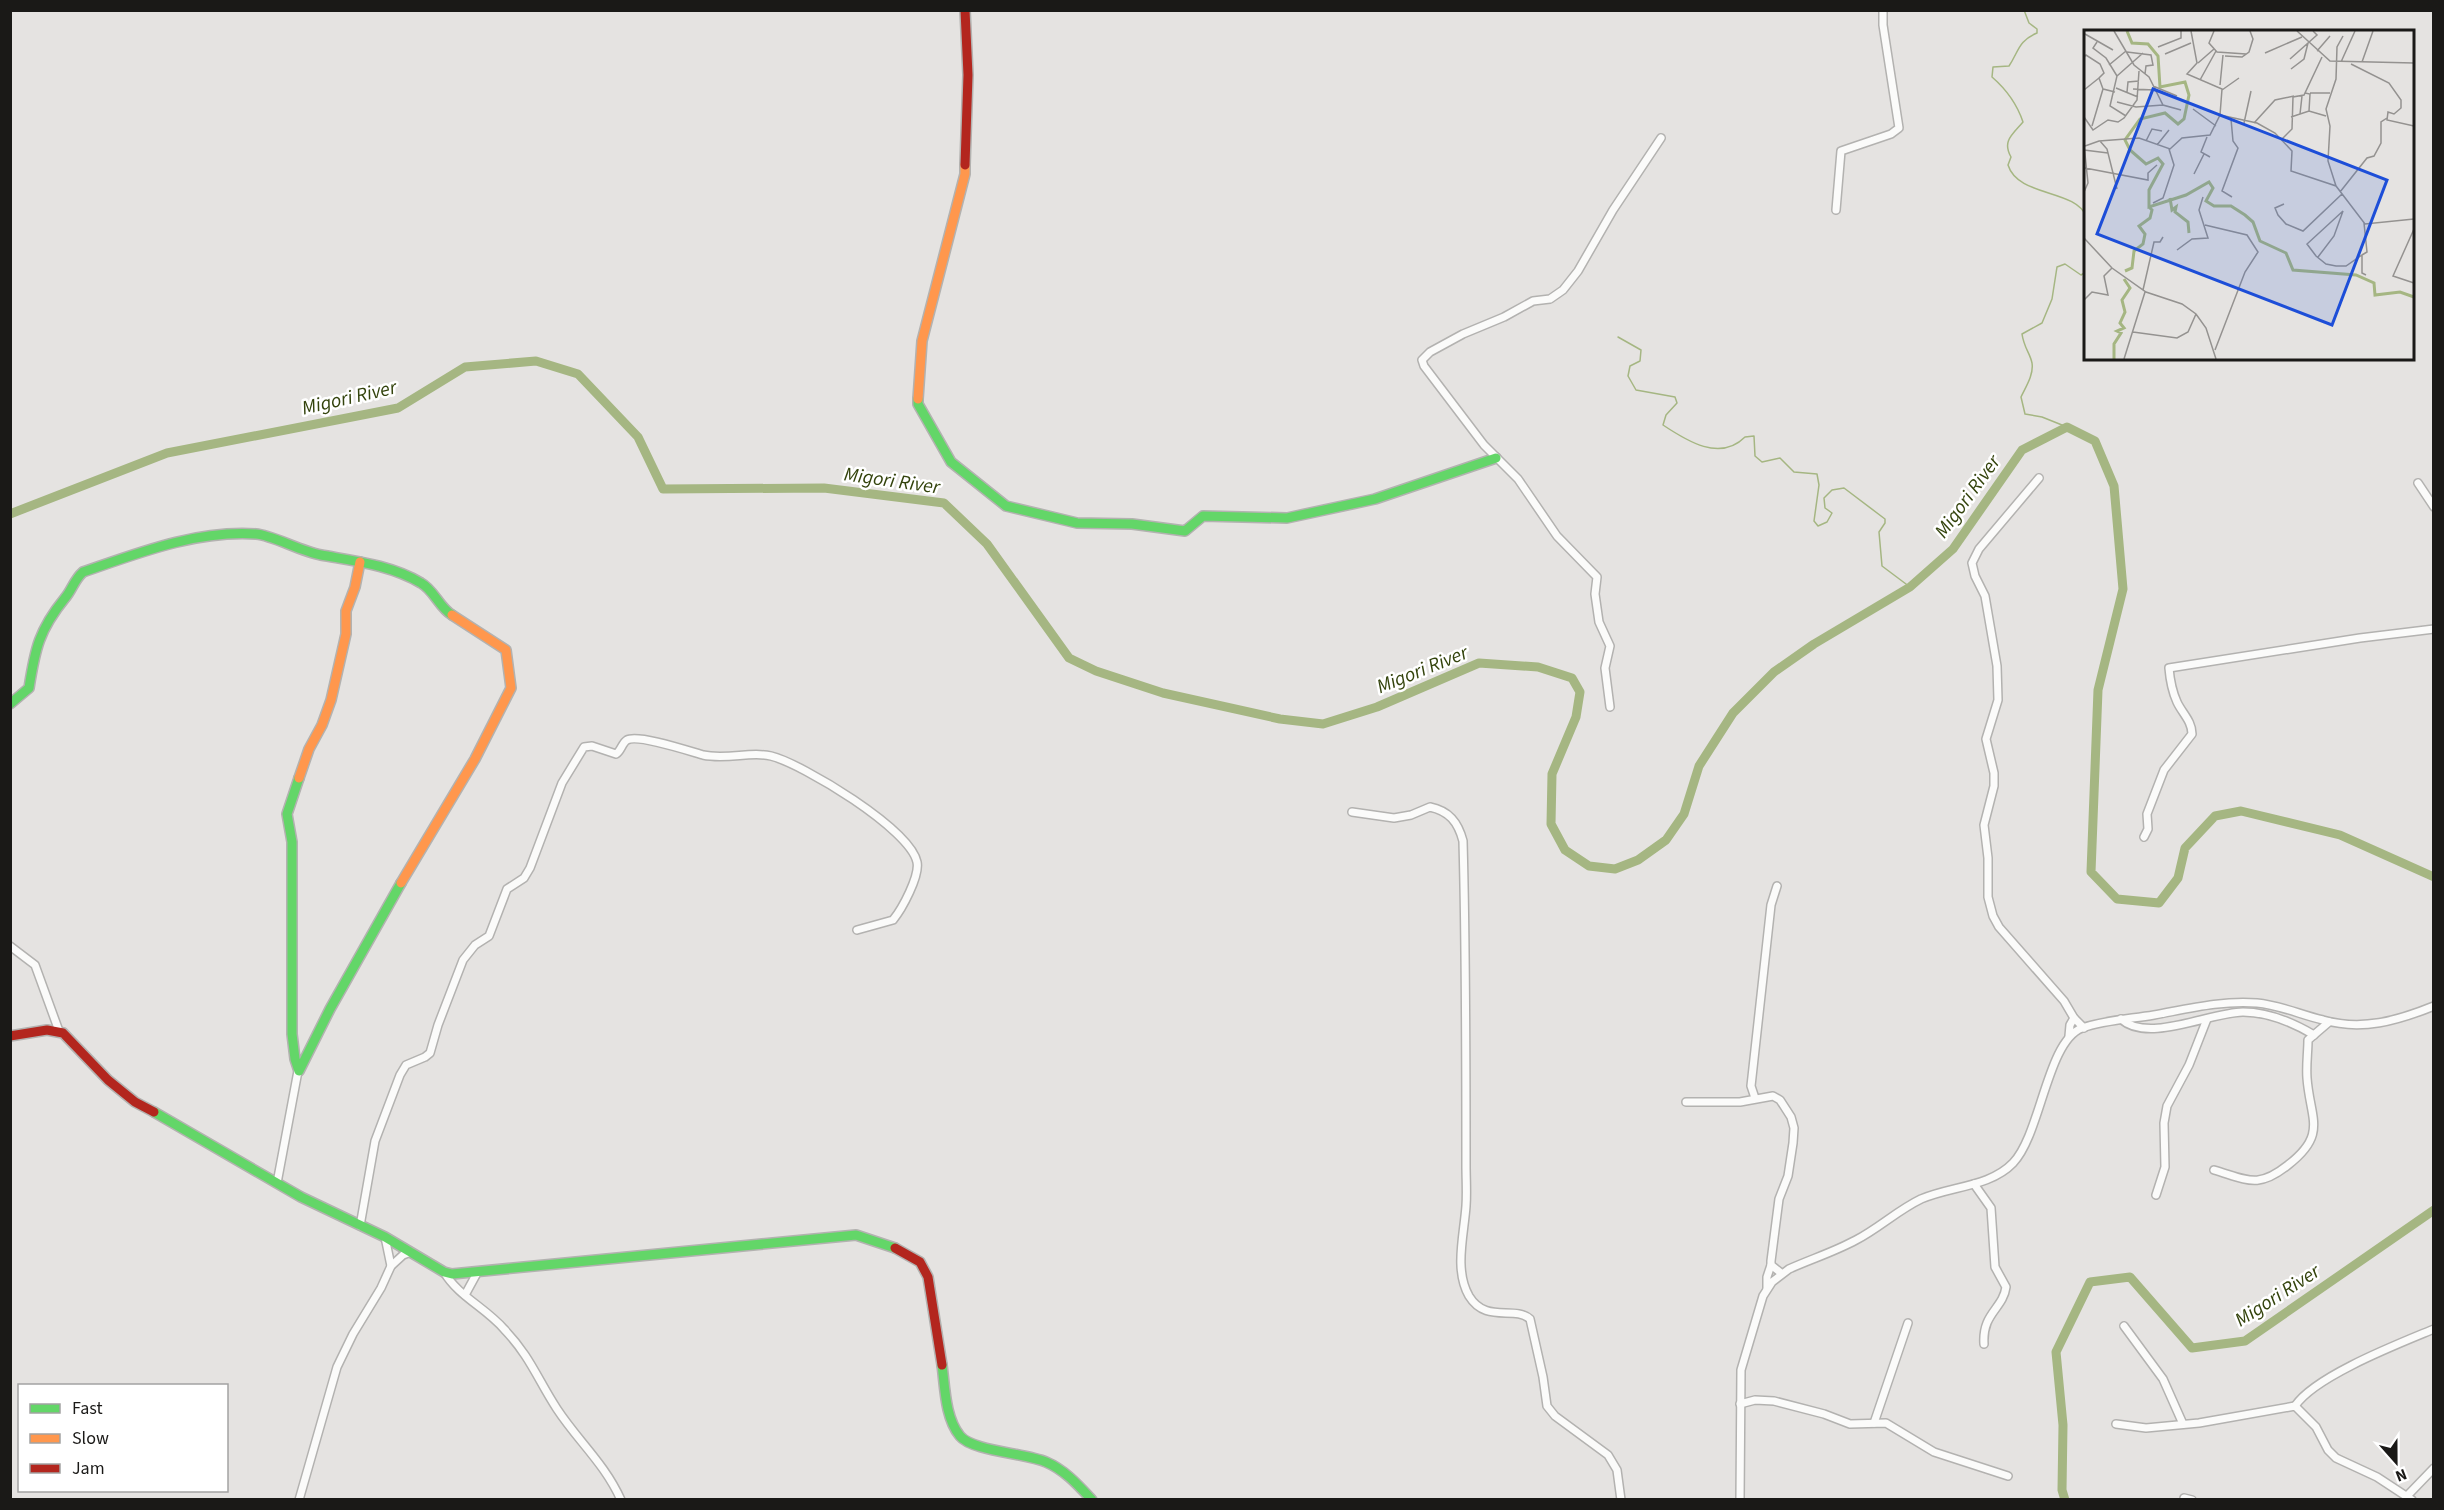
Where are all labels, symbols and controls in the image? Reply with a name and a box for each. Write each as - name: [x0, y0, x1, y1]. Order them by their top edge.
- inset map: [2084, 30, 2414, 360]
- water label: Migori River: [299, 373, 401, 422]
- water label: Migori River: [1928, 448, 2008, 544]
- water label: Migori River: [842, 460, 943, 502]
- water label: Migori River: [1372, 638, 1473, 701]
- water label: Migori River: [2229, 1257, 2327, 1334]
- legend: [18, 1384, 228, 1492]
- text: Fast: [72, 1396, 103, 1421]
- text: Slow: [72, 1426, 109, 1451]
- north arrow: [2366, 1432, 2426, 1492]
- text: Jam: [72, 1456, 105, 1481]
- text: N: [2392, 1463, 2410, 1487]

